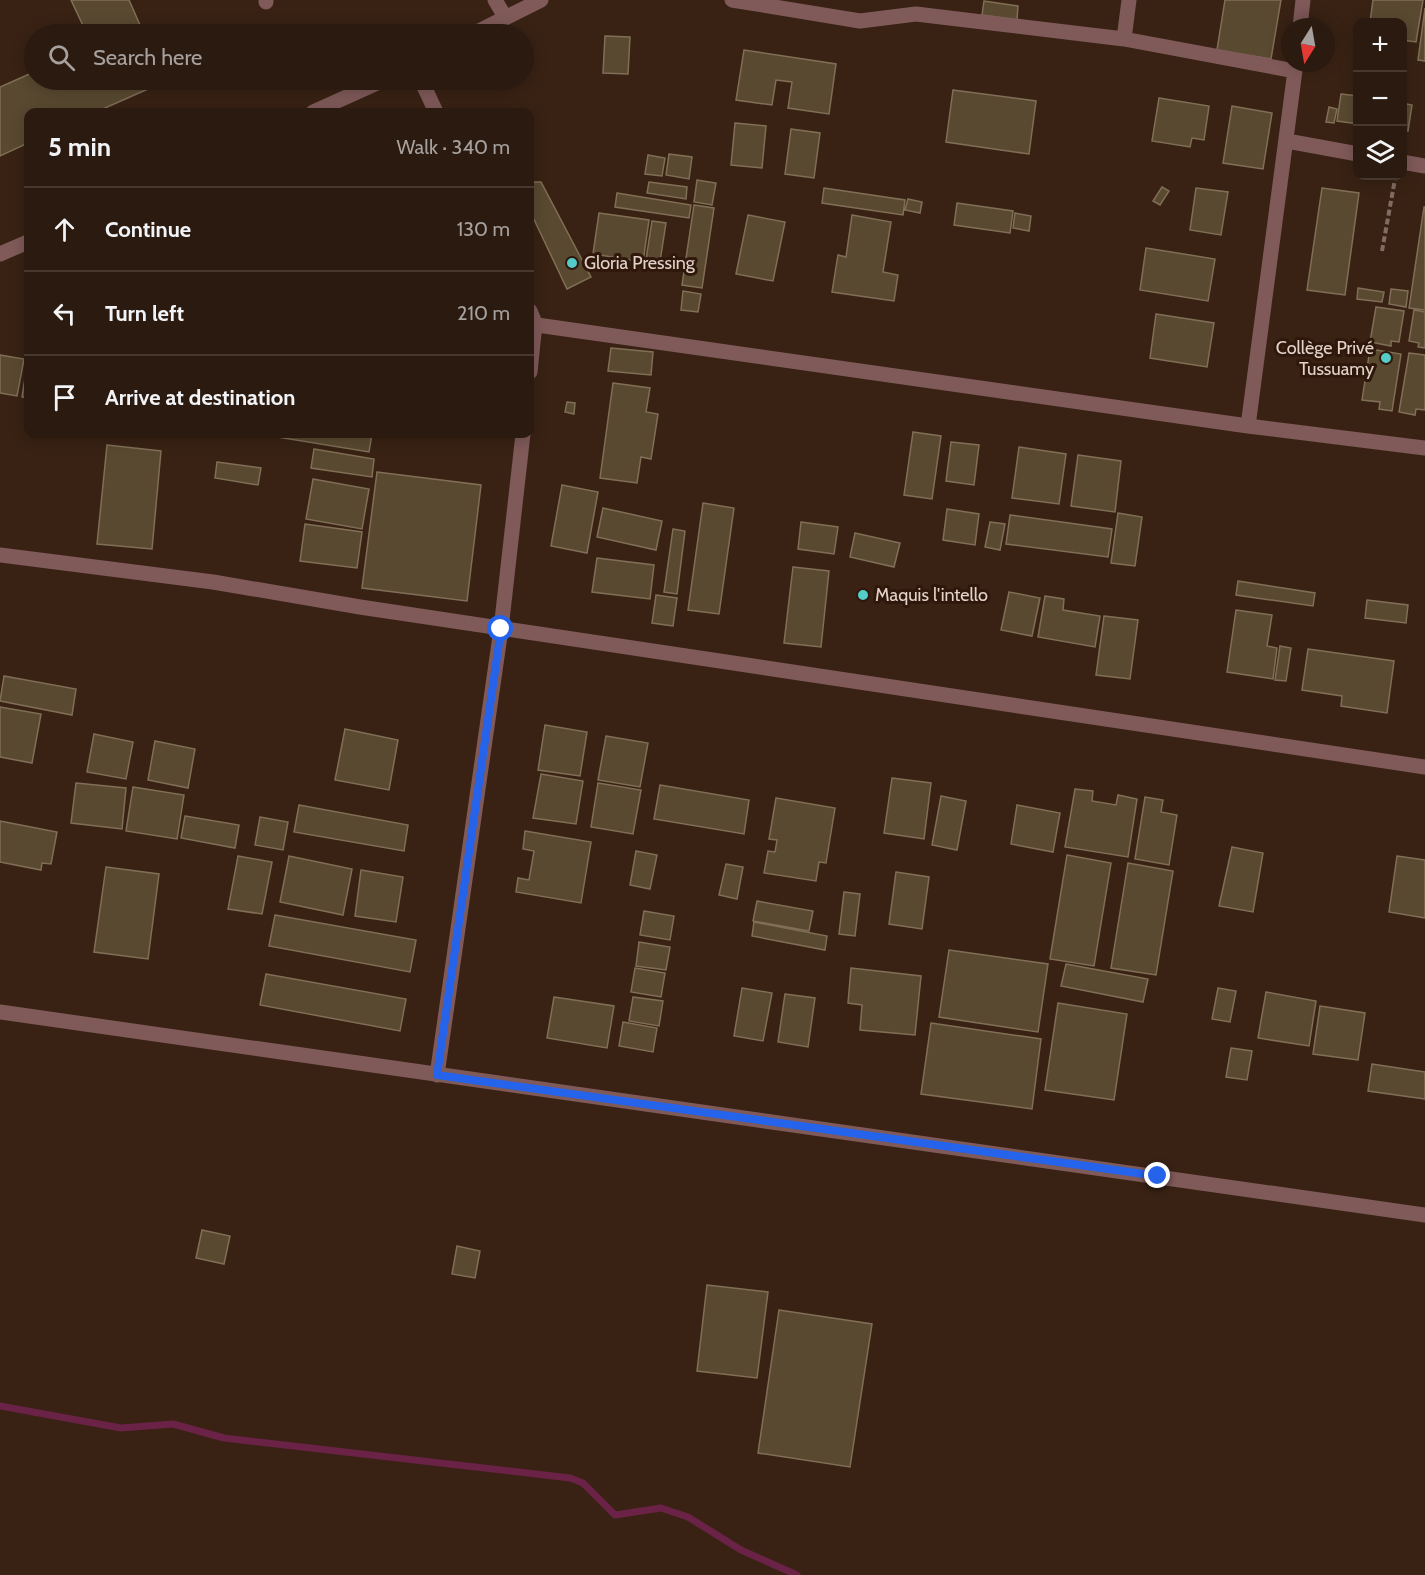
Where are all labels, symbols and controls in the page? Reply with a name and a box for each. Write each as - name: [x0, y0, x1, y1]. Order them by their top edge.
- north arrow: [1281, 18, 1335, 72]
- map controls: [1353, 18, 1407, 180]
- button: +: [1353, 18, 1407, 72]
- search box: [24, 24, 534, 90]
- icon: search: [45, 41, 78, 74]
- text: Search here: [93, 44, 202, 71]
- button: −: [1353, 72, 1407, 126]
- button: layers: [1353, 126, 1407, 180]
- text: 5 min: [48, 131, 111, 163]
- text: Walk · 340 m: [396, 135, 510, 159]
- icon: ahead: [48, 213, 81, 246]
- text: Continue: [105, 216, 191, 243]
- text: 130 m: [457, 217, 510, 241]
- place label: Gloria Pressing: [584, 252, 696, 274]
- marker: Gloria Pressing: [565, 256, 579, 270]
- icon: left: [48, 297, 81, 330]
- text: Turn left: [105, 300, 184, 327]
- text: 210 m: [457, 301, 510, 325]
- place label: Collège Privé Tussuamy: [1276, 337, 1374, 380]
- marker: Collège Privé Tussuamy: [1379, 351, 1393, 365]
- icon: arrive: [48, 381, 81, 414]
- text: Arrive at destination: [105, 384, 295, 411]
- place label: Maquis l'intello: [875, 584, 988, 606]
- marker: Maquis l'intello: [856, 588, 870, 602]
- route start: [487, 615, 513, 641]
- route end: [1144, 1162, 1170, 1188]

